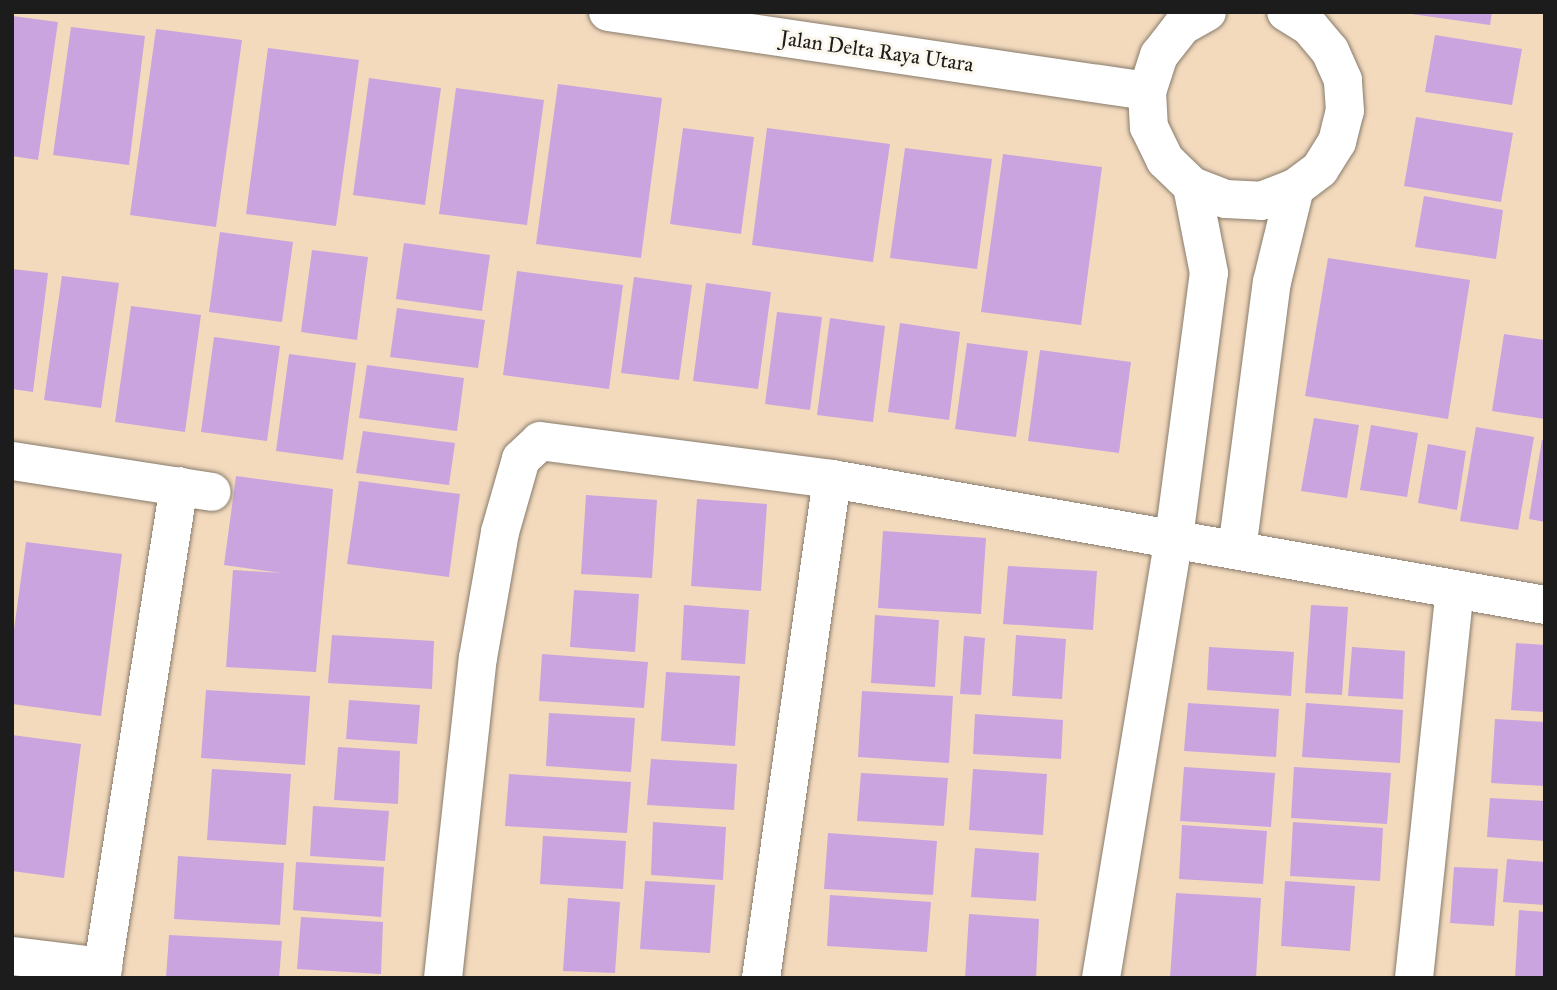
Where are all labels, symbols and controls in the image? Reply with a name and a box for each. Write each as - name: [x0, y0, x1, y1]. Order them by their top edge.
- street label: Jalan Delta Raya Utara: [779, 25, 975, 77]

